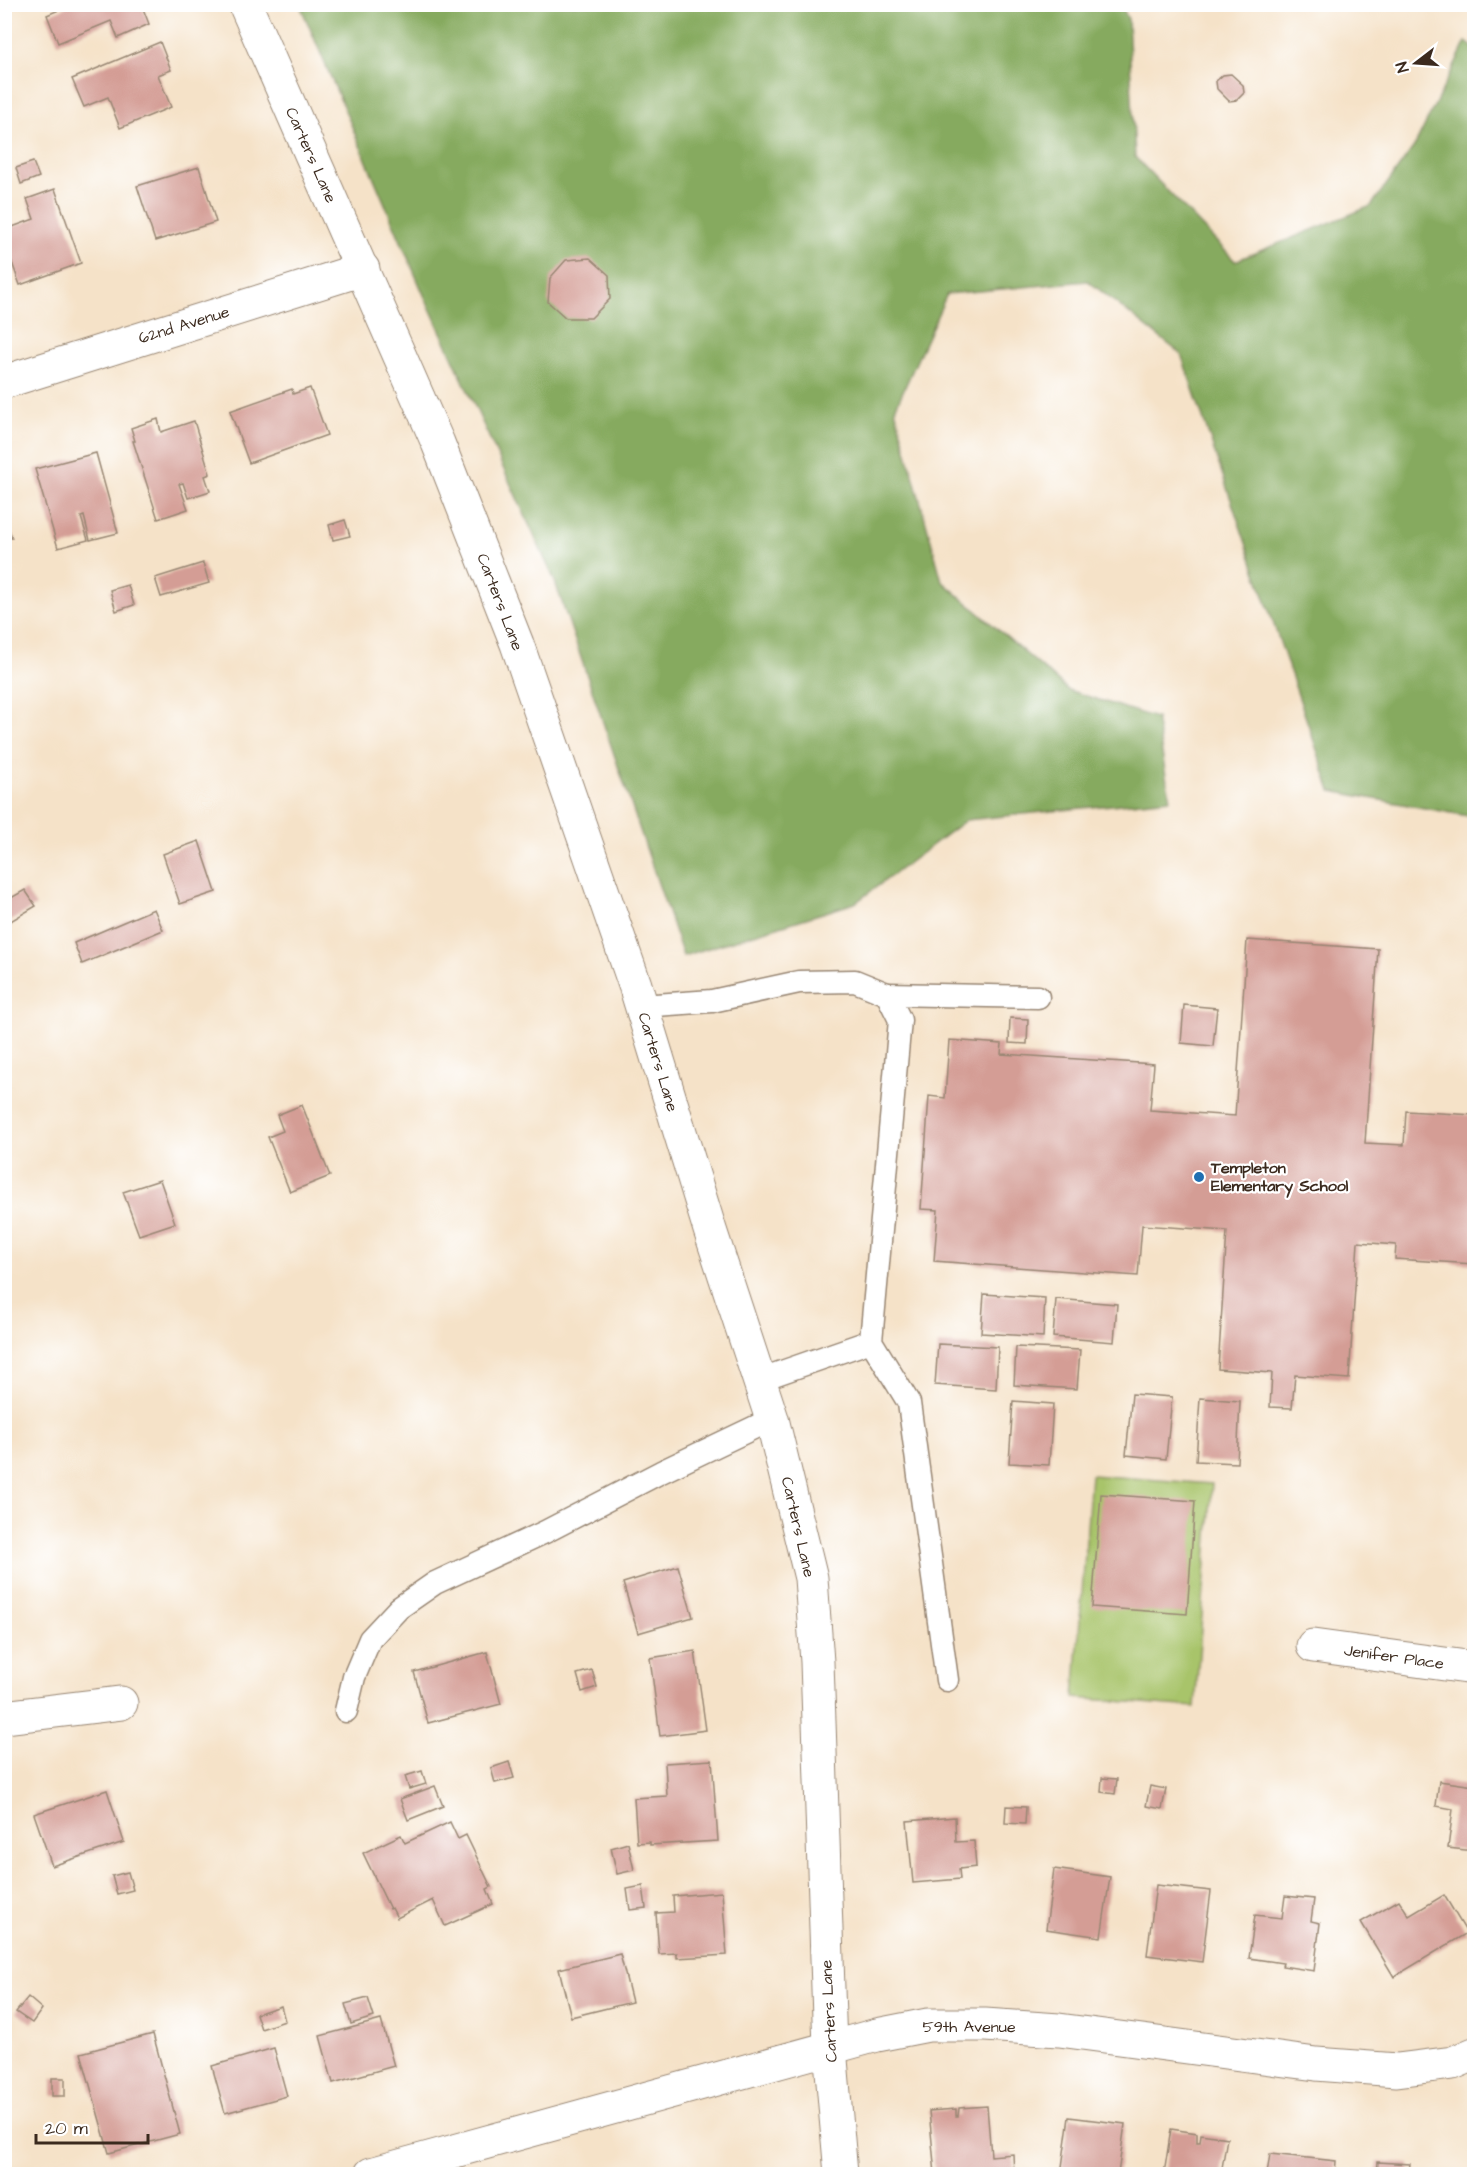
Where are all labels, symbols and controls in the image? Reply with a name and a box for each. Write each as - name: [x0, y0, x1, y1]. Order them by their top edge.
- north arrow: [1386, 33, 1446, 93]
- text: N: [1391, 59, 1415, 75]
- street label: Carters Lane: [280, 104, 342, 207]
- street label: 62nd Avenue: [136, 301, 232, 349]
- street label: Carters Lane: [471, 550, 529, 654]
- street label: Carters Lane: [632, 1010, 684, 1115]
- place label: Templeton Elementary School: [1210, 1157, 1349, 1198]
- marker: Templeton Elementary School: [1192, 1170, 1206, 1184]
- street label: Carters Lane: [776, 1475, 820, 1580]
- street label: Jenifer Place: [1343, 1639, 1446, 1675]
- street label: Carters Lane: [815, 1959, 843, 2063]
- street label: 59th Avenue: [922, 2016, 1016, 2038]
- scale bar: [36, 2107, 148, 2145]
- text: 20 m: [45, 2116, 88, 2141]

